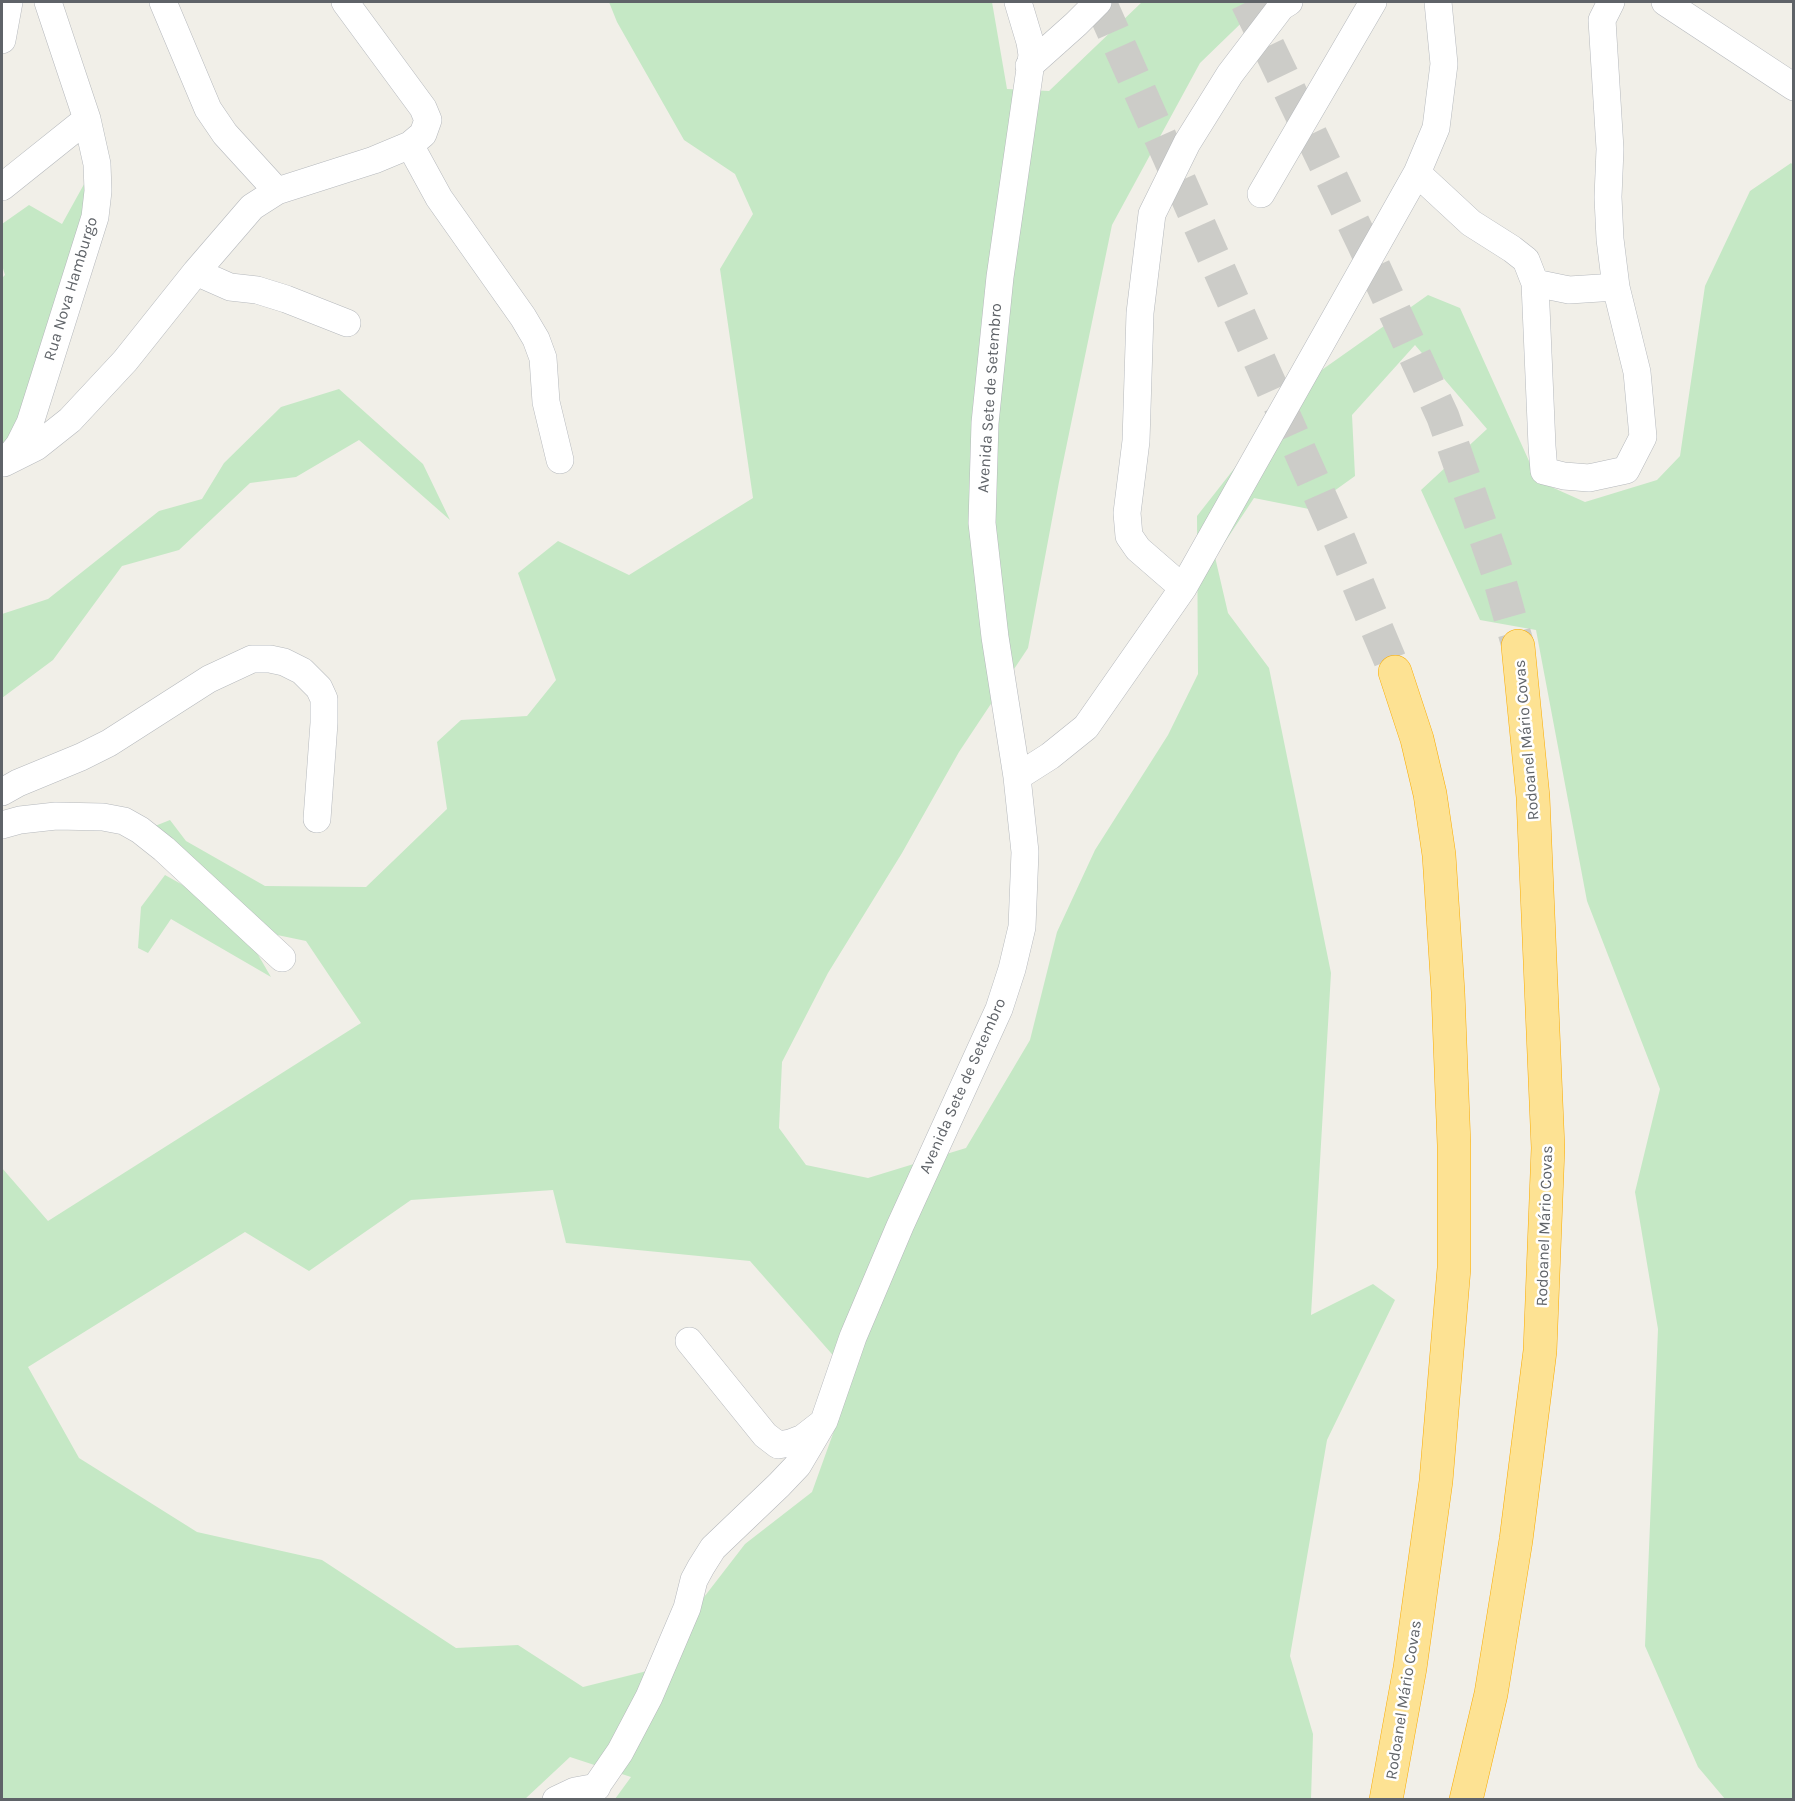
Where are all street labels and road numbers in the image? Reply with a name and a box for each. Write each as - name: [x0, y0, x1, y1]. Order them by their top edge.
- street label: Rua Nova Hamburgo: [40, 215, 102, 363]
- street label: Avenida Sete de Setembro: [974, 303, 1006, 493]
- street label: Rodoanel Mário Covas: [1510, 659, 1544, 821]
- street label: Avenida Sete de Setembro: [916, 995, 1010, 1177]
- street label: Rodoanel Mário Covas: [1533, 1145, 1557, 1307]
- street label: Rodoanel Mário Covas: [1382, 1619, 1426, 1781]

